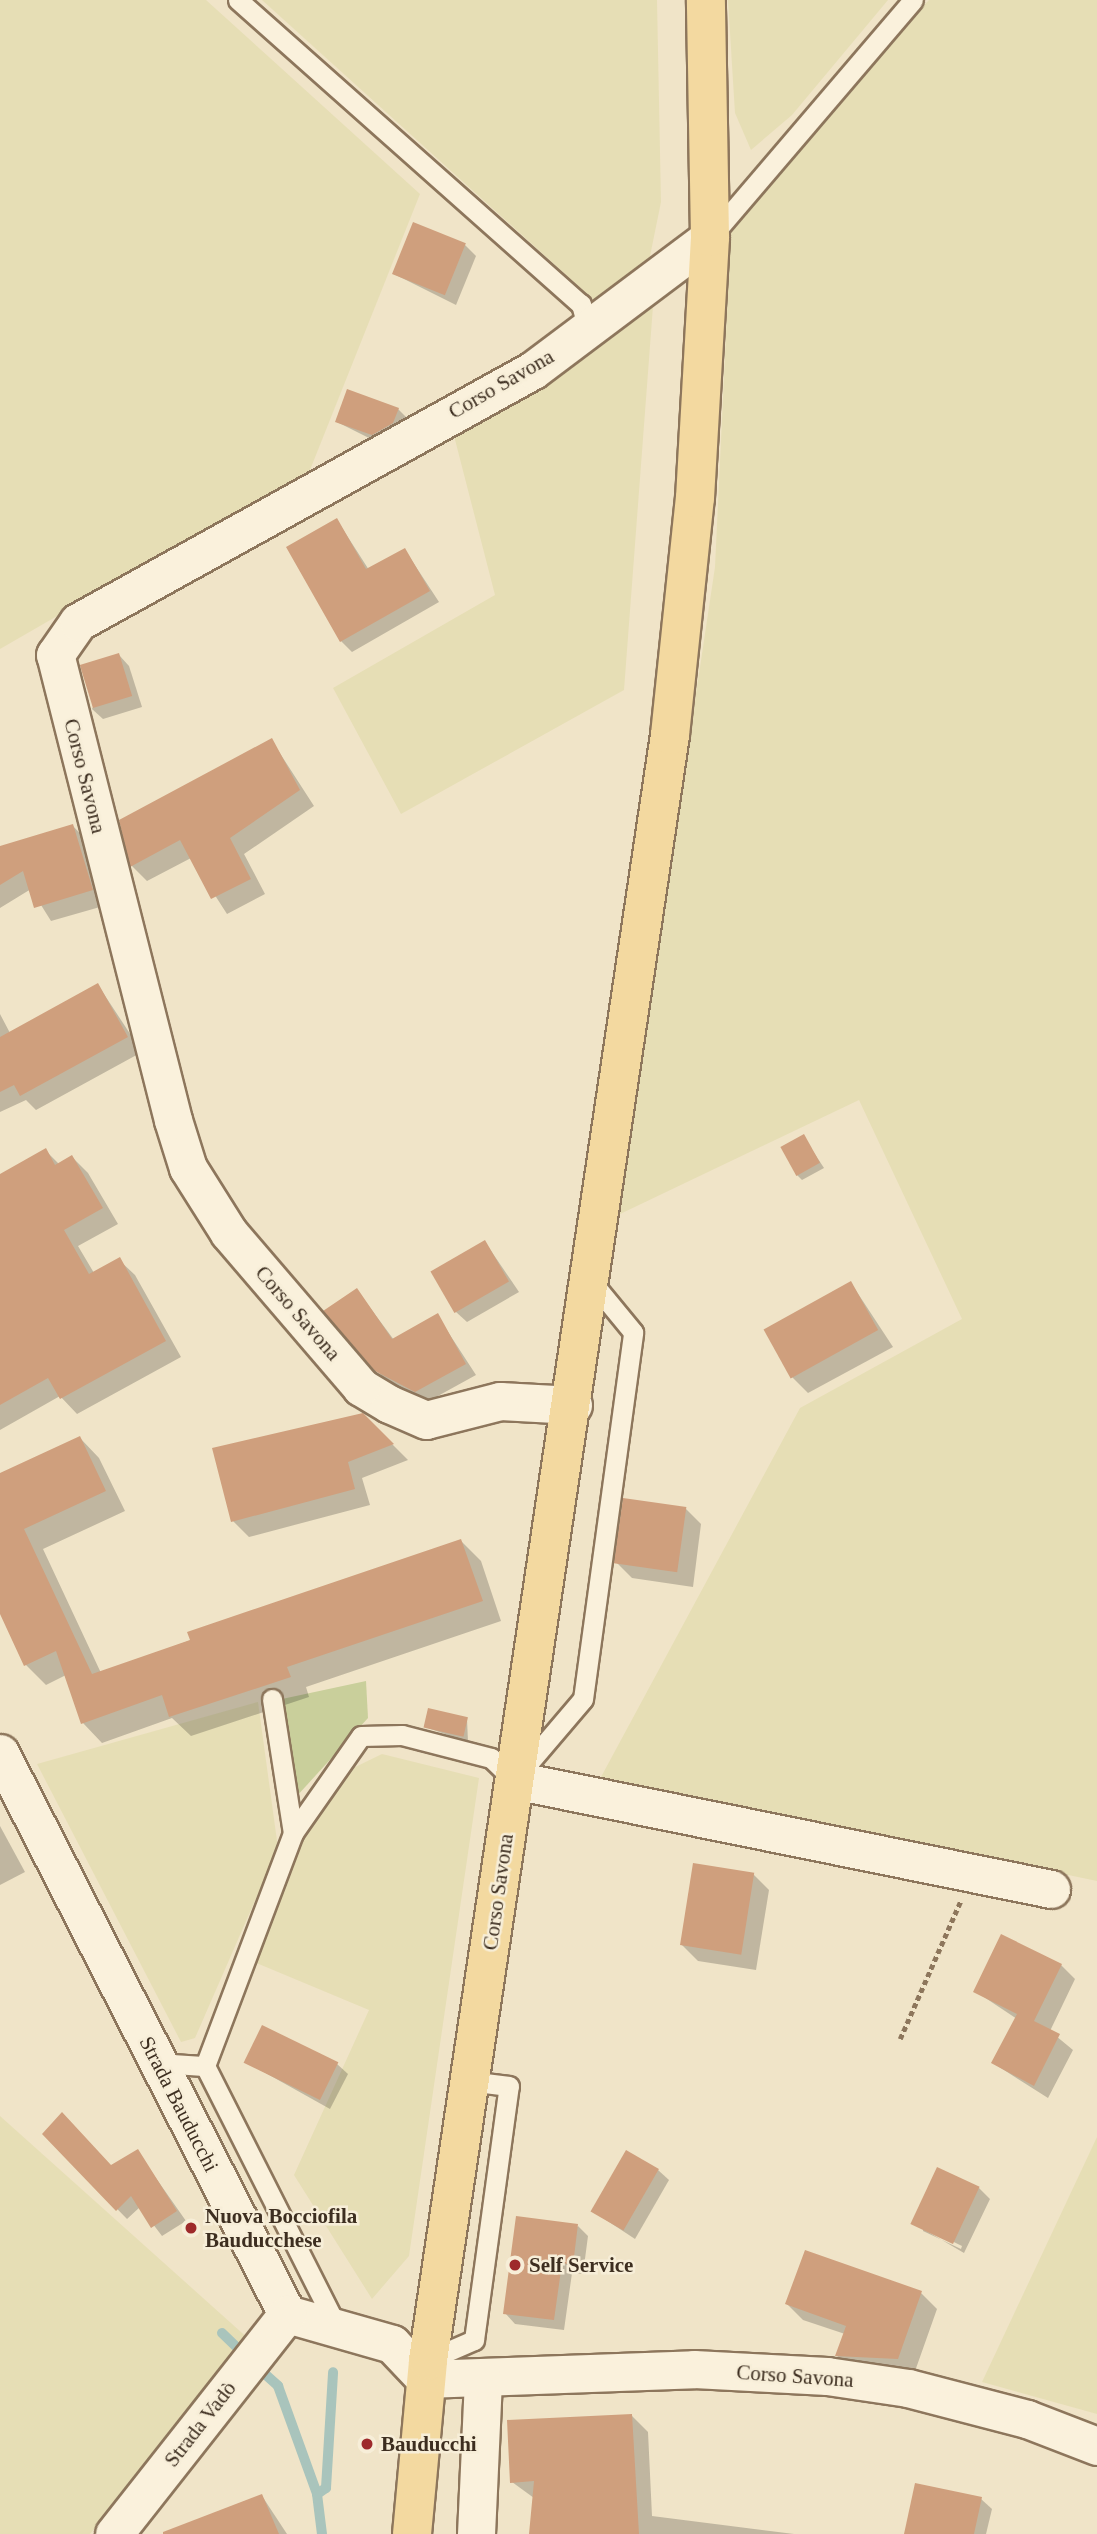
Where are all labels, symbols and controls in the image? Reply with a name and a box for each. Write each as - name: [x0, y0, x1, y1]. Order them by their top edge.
- street label: Corso Savona: [444, 344, 558, 424]
- street label: Corso Savona: [59, 716, 111, 836]
- street label: Corso Savona: [250, 1260, 346, 1366]
- street label: Corso Savona: [477, 1832, 519, 1952]
- street label: Strada Bauducchi: [134, 2032, 224, 2176]
- place label: Nuova Bocciofila Bauducchese: [205, 2203, 357, 2253]
- marker: Nuova Bocciofila Bauducchese: [183, 2220, 199, 2236]
- place label: Self Service: [529, 2252, 633, 2278]
- marker: Self Service: [507, 2257, 523, 2273]
- street label: Corso Savona: [736, 2359, 854, 2393]
- street label: Strada Vadò: [159, 2376, 241, 2472]
- place label: Bauducchi: [381, 2431, 477, 2457]
- marker: Bauducchi: [359, 2436, 375, 2452]

